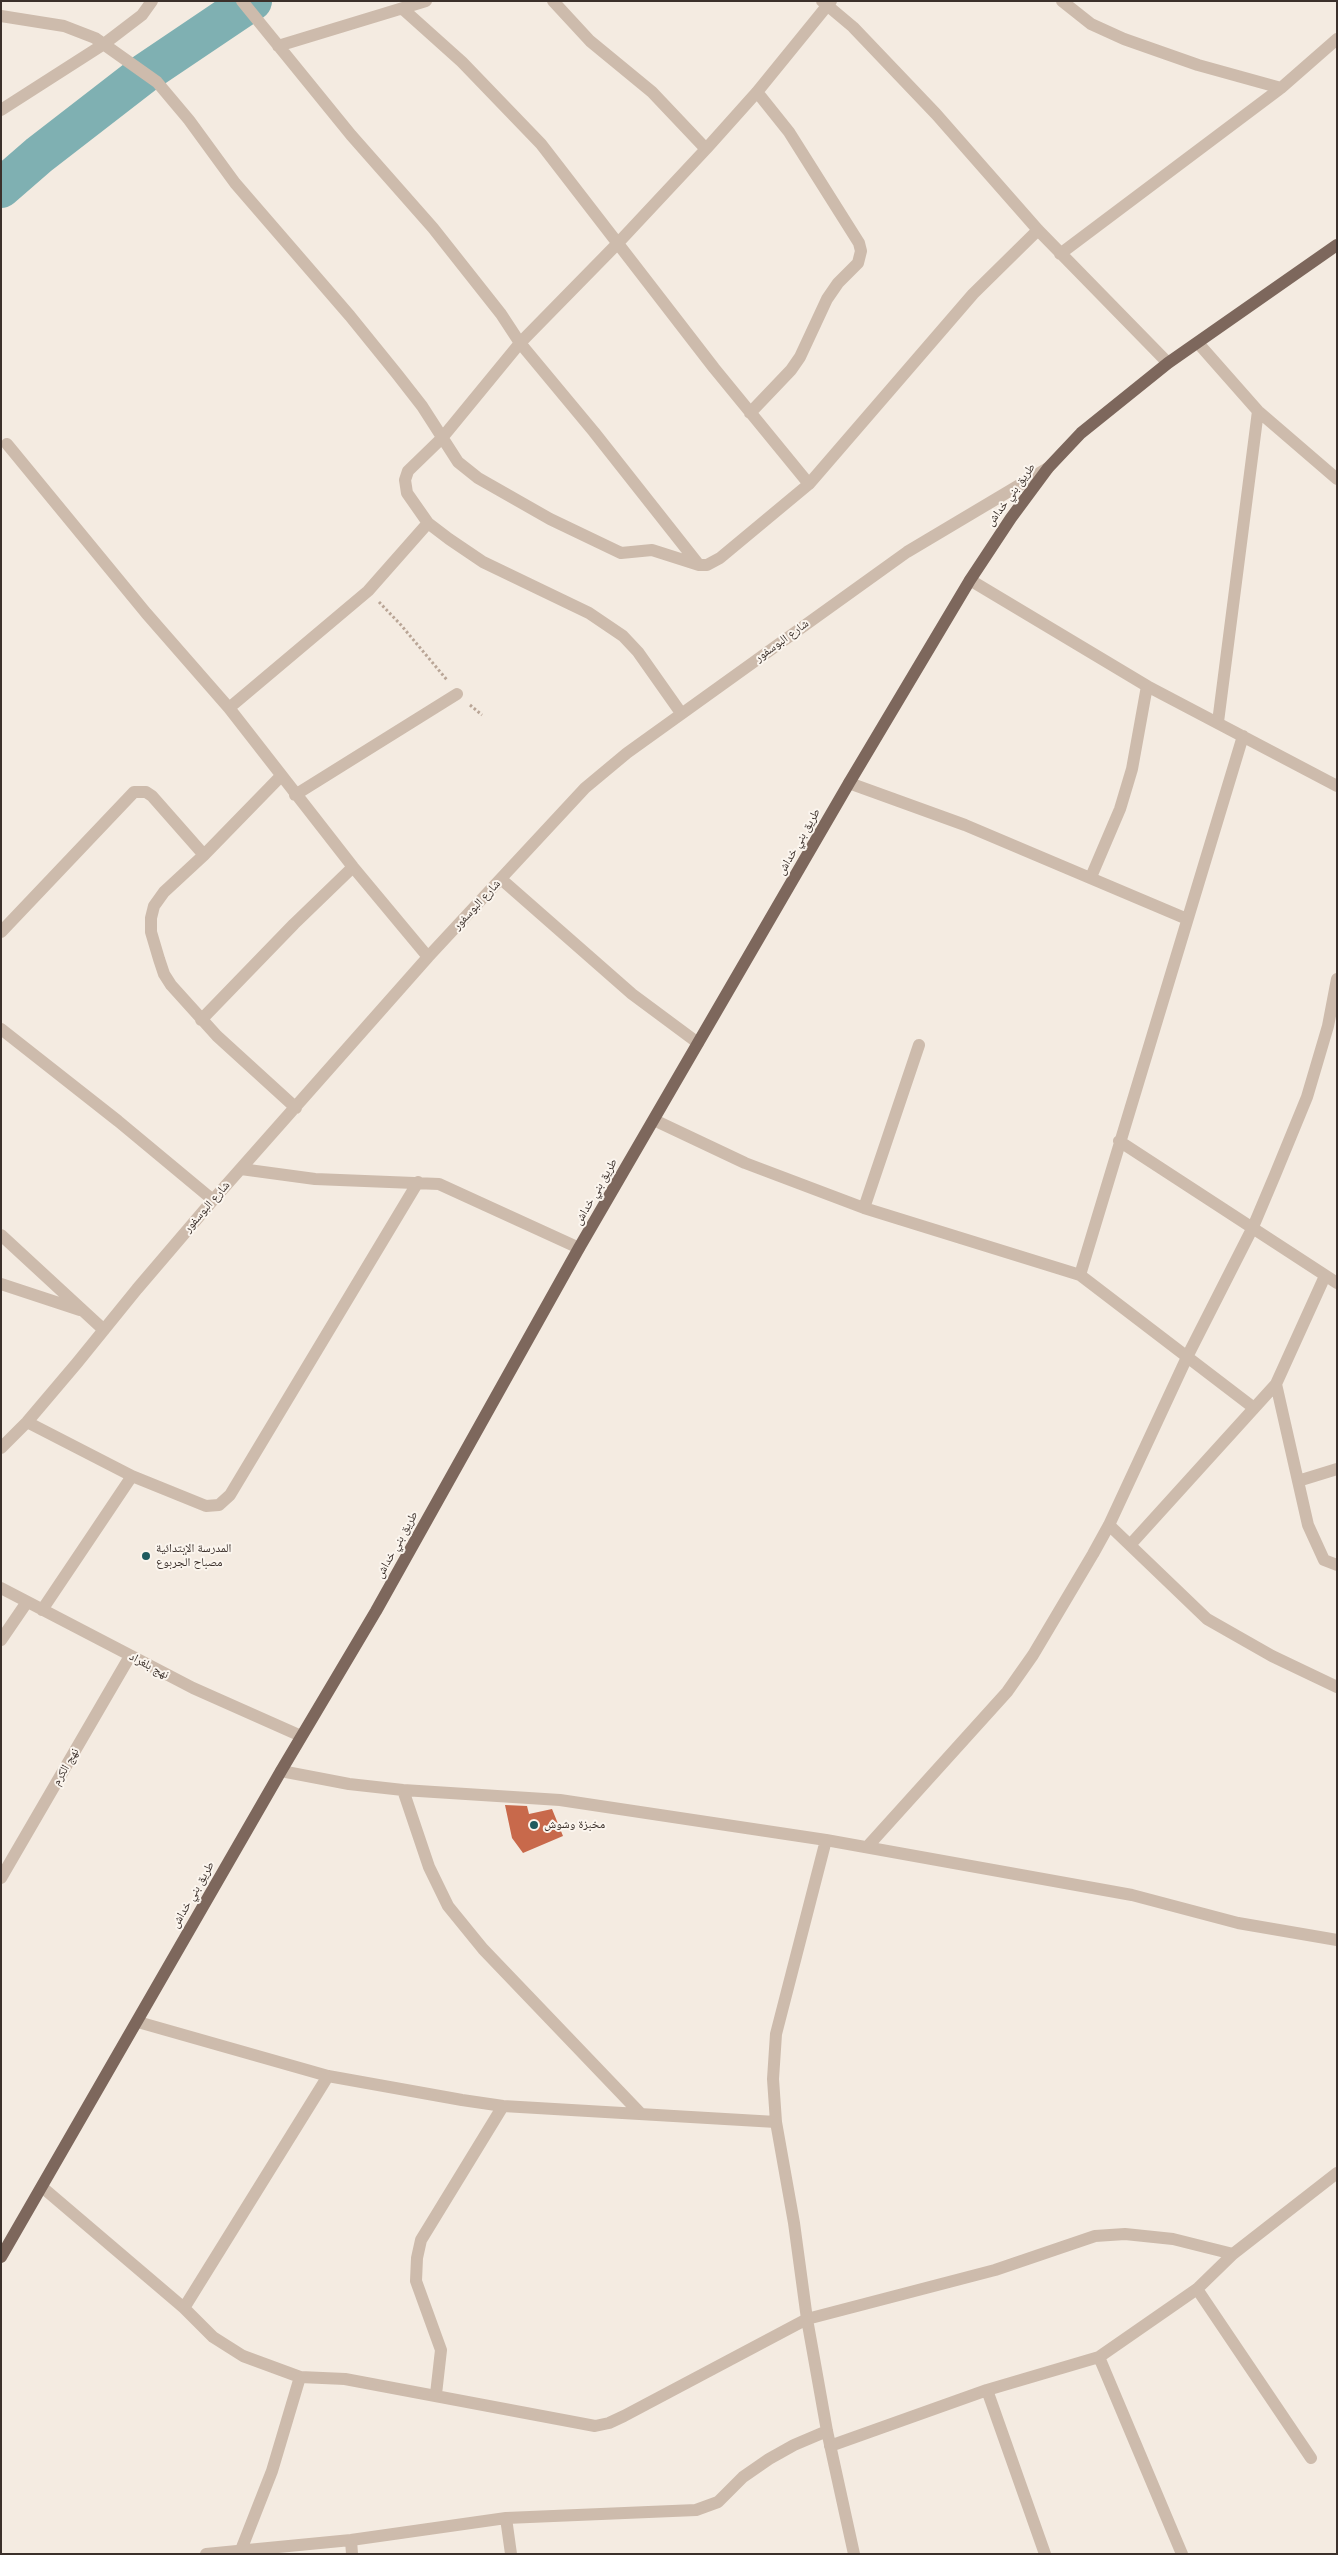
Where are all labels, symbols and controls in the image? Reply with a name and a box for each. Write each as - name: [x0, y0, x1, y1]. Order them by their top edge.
- street label: طريق بني خداش: [983, 461, 1039, 529]
- street label: شارع البوسفور: [752, 617, 812, 665]
- street label: طريق بني خداش: [774, 806, 824, 878]
- street label: شارع البوسفور: [450, 877, 504, 933]
- street label: طريق بني خداش: [571, 1156, 621, 1228]
- street label: شارع البوسفور: [181, 1178, 233, 1236]
- street label: طريق بني خداش: [373, 1509, 421, 1581]
- place label: المدرسة الإبتدائية مصباح الجربوع: [156, 1542, 231, 1570]
- marker: المدرسة الإبتدائية مصباح الجربوع: [140, 1550, 152, 1562]
- street label: نهج بلغراد: [127, 1650, 171, 1682]
- street label: نهج الكرم: [50, 1746, 82, 1788]
- place label: مخبزة وشوش: [544, 1818, 605, 1832]
- marker: مخبزة وشوش: [528, 1819, 540, 1831]
- street label: طريق بني خداش: [168, 1859, 218, 1931]

